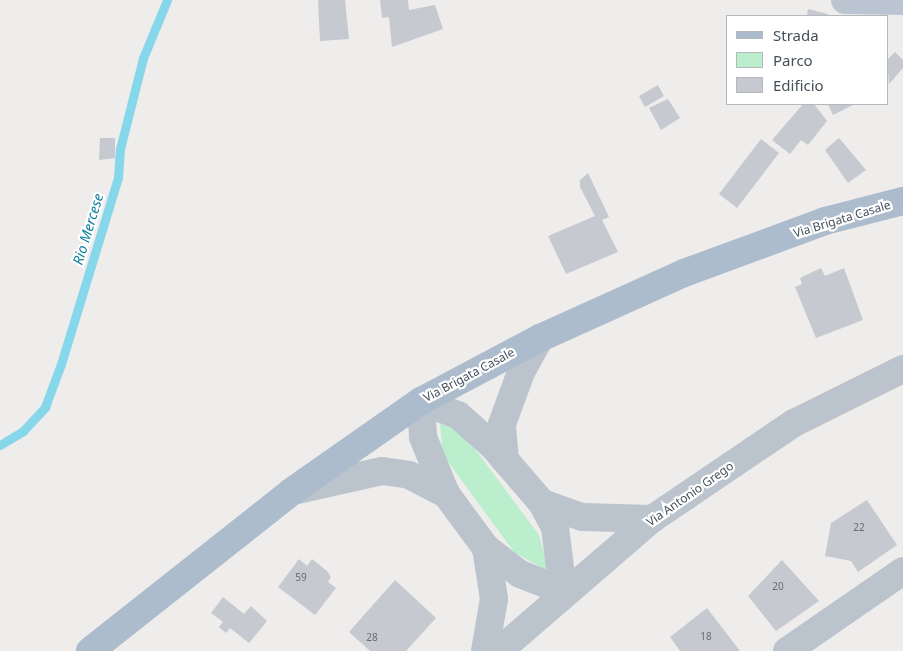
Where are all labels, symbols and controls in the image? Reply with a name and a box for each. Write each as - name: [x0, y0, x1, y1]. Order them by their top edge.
- legend: [726, 15, 888, 105]
- text: Strada: [773, 25, 819, 45]
- text: Parco: [773, 50, 813, 70]
- text: Edificio: [773, 75, 824, 95]
- water label: Rio Mercese: [69, 191, 107, 267]
- street label: Via Brigata Casale: [792, 197, 892, 241]
- street label: Via Brigata Casale: [421, 345, 517, 405]
- street label: Via Antonio Grego: [644, 459, 736, 529]
- house number: 22: [853, 522, 865, 534]
- house number: 59: [295, 572, 307, 584]
- house number: 20: [772, 581, 784, 593]
- house number: 18: [700, 631, 712, 643]
- house number: 28: [366, 632, 378, 644]

